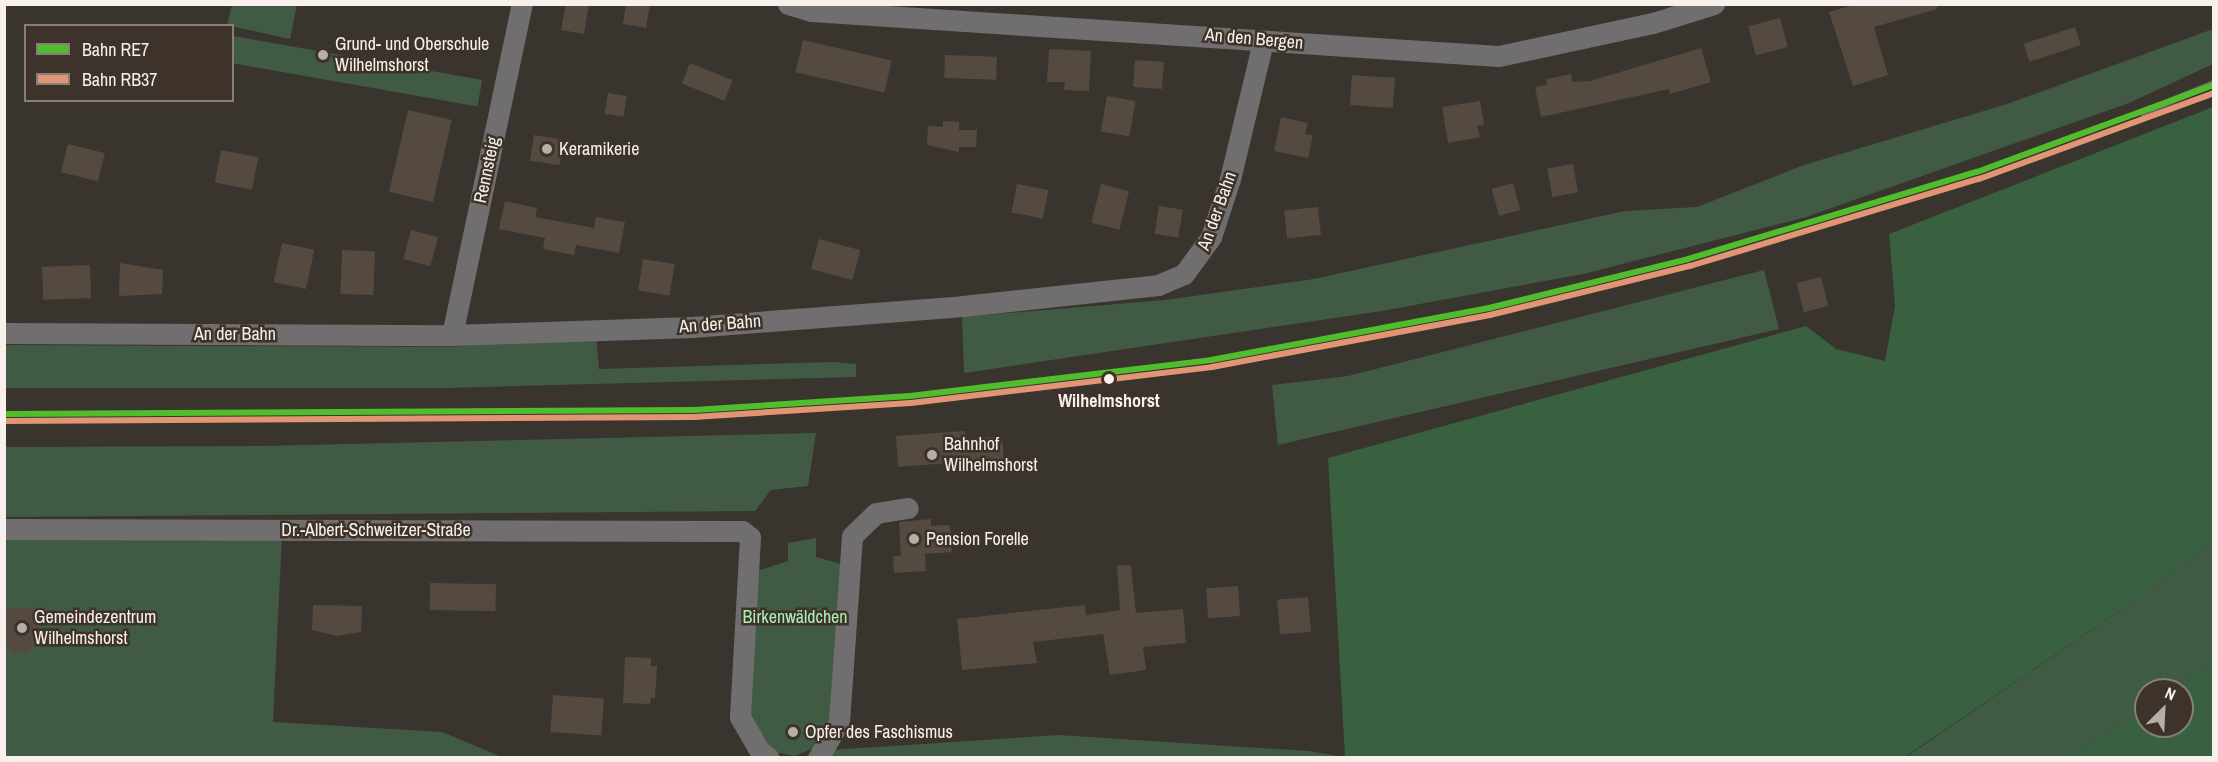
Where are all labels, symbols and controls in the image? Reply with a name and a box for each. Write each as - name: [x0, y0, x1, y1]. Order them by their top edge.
- legend: [24, 24, 234, 102]
- street label: An den Bergen: [1204, 24, 1304, 54]
- place label: Grund- und Oberschule Wilhelmshorst: [335, 34, 489, 76]
- text: Bahn RE7: [82, 37, 149, 62]
- marker: Grund- und Oberschule Wilhelmshorst: [316, 48, 330, 62]
- text: Bahn RB37: [82, 67, 158, 92]
- street label: Rennsteig: [469, 135, 505, 205]
- place label: Keramikerie: [559, 138, 639, 160]
- marker: Keramikerie: [540, 142, 554, 156]
- street label: An der Bahn: [1193, 169, 1241, 253]
- street label: An der Bahn: [678, 310, 762, 338]
- street label: An der Bahn: [194, 323, 276, 345]
- marker: Wilhelmshorst: [1100, 370, 1118, 388]
- place label: Wilhelmshorst: [1058, 390, 1160, 412]
- place label: Bahnhof Wilhelmshorst: [944, 434, 1037, 476]
- marker: Bahnhof Wilhelmshorst: [925, 448, 939, 462]
- street label: Dr.-Albert-Schweitzer-Straße: [281, 519, 471, 541]
- place label: Pension Forelle: [926, 528, 1029, 550]
- marker: Pension Forelle: [907, 532, 921, 546]
- park label: Birkenwäldchen: [742, 606, 848, 628]
- place label: Gemeindezentrum Wilhelmshorst: [34, 607, 156, 650]
- marker: Gemeindezentrum Wilhelmshorst: [15, 621, 29, 635]
- north arrow: [2134, 678, 2194, 738]
- text: N: [2162, 681, 2179, 705]
- place label: Opfer des Faschismus: [805, 721, 953, 743]
- marker: Opfer des Faschismus: [786, 725, 800, 739]

